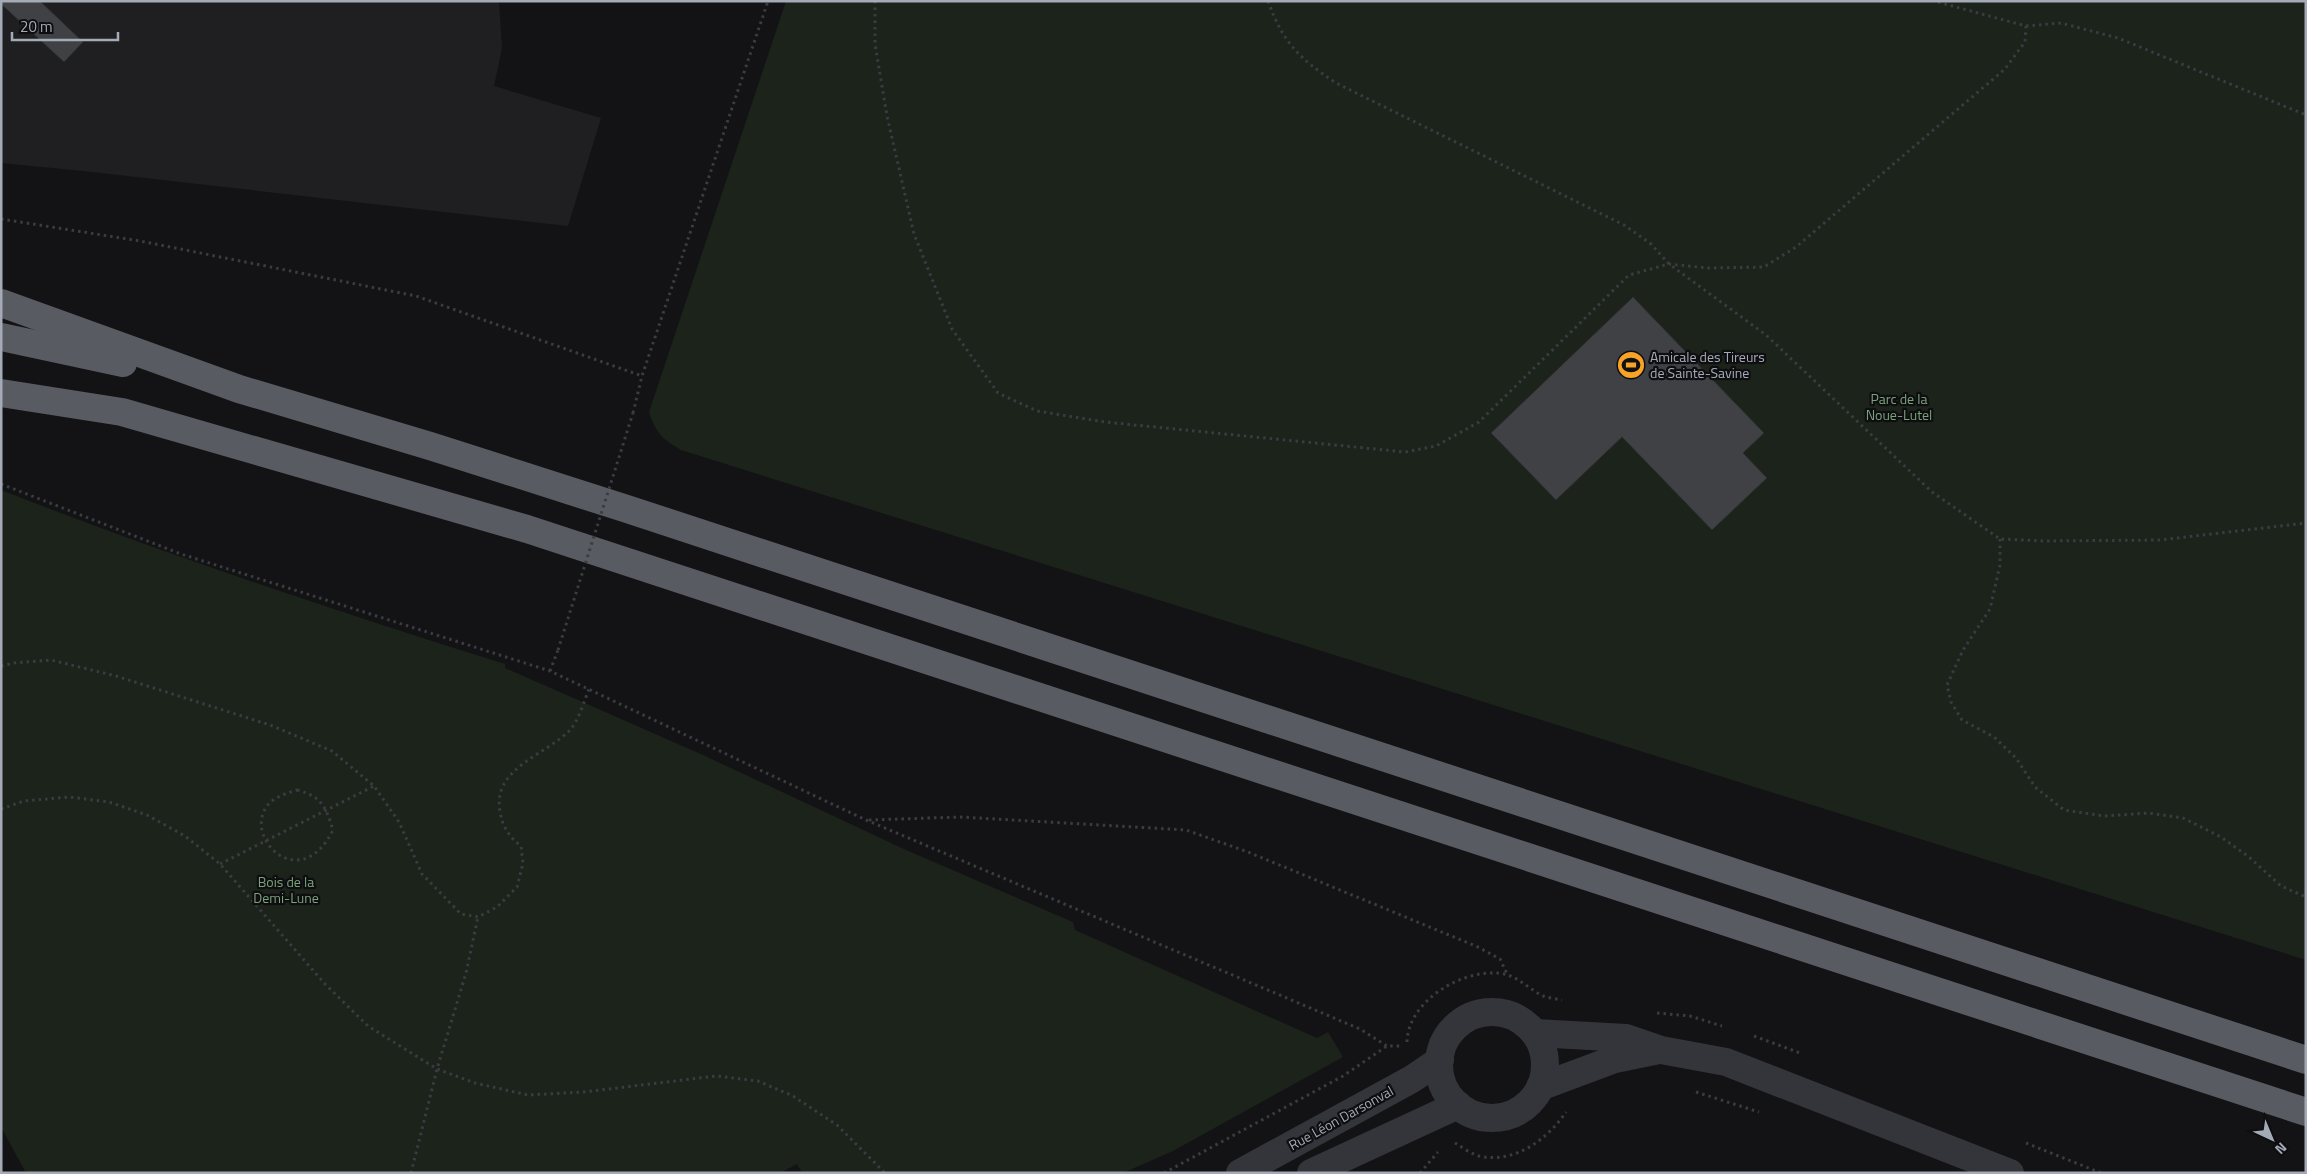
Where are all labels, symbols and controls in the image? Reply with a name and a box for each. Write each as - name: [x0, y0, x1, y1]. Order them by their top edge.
- scale bar: [12, 10, 119, 42]
- text: 20 m: [20, 15, 53, 38]
- place label: Amicale des Tireurs de Sainte-Savine: [1650, 346, 1765, 383]
- sports icon: Amicale des Tireurs de Sainte-Savine: [1616, 350, 1646, 380]
- park label: Parc de la Noue-Lutel: [1866, 388, 1932, 425]
- park label: Bois de la Demi-Lune: [253, 871, 319, 908]
- street label: Rue Léon Darsonval: [1285, 1080, 1397, 1155]
- north arrow: [2247, 1114, 2297, 1164]
- text: N: [2271, 1138, 2292, 1160]

